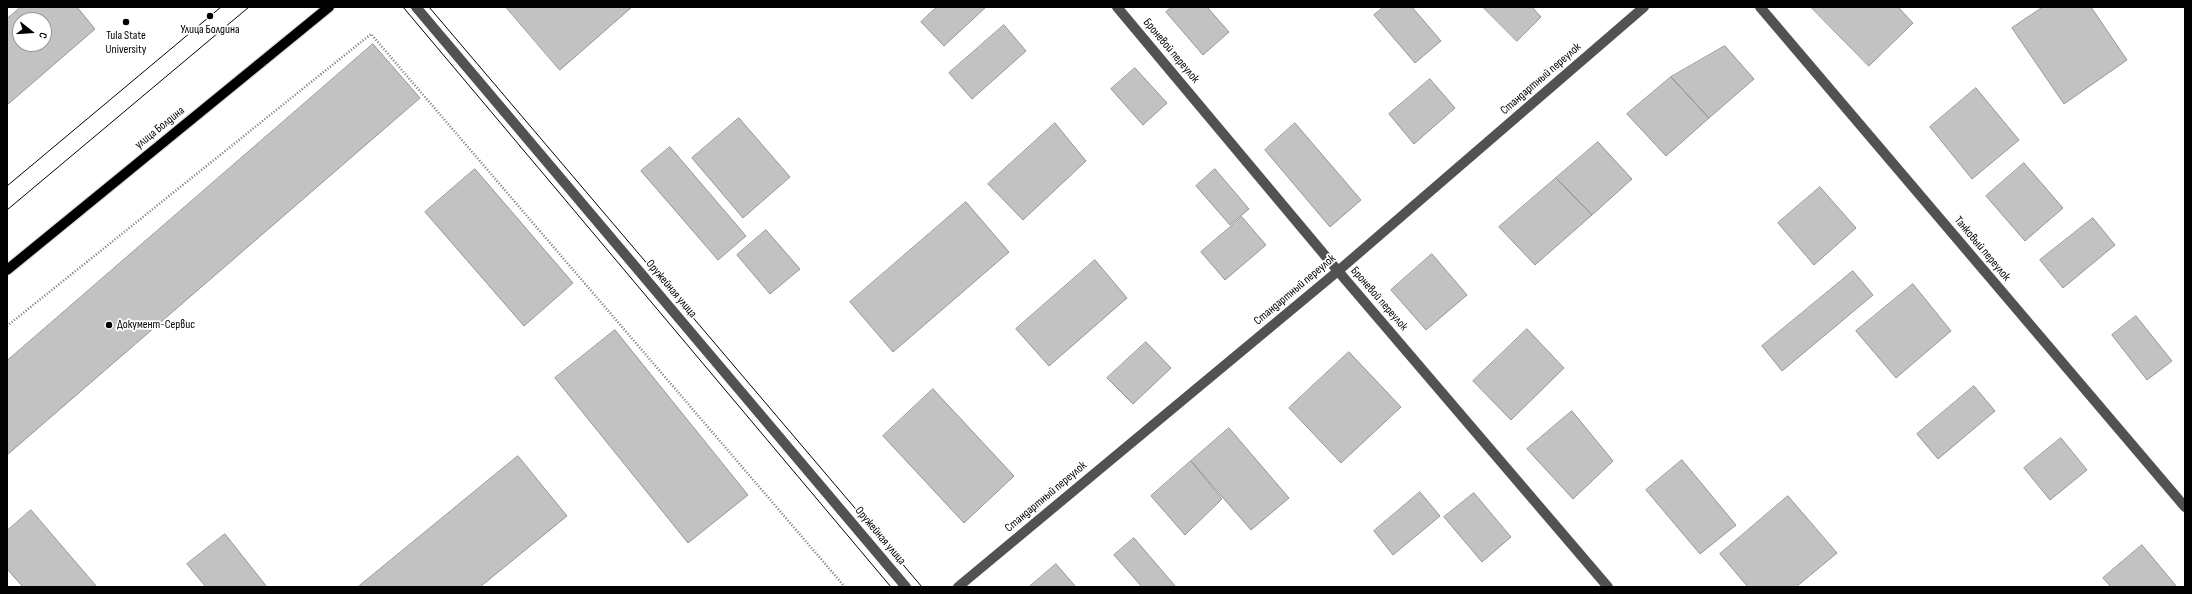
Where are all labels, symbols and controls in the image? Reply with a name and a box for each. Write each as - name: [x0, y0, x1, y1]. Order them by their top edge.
- marker: Улица Болдина: [205, 11, 215, 21]
- north arrow: [12, 12, 52, 52]
- street label: Броневой переулок: [1140, 16, 1202, 86]
- marker: Tula State University: [121, 17, 131, 27]
- place label: Улица Болдина: [180, 23, 240, 37]
- place label: Tula State University: [106, 29, 146, 57]
- text: С: [36, 31, 50, 40]
- street label: Стандартный переулок: [1498, 40, 1584, 118]
- street label: улица Болдина: [132, 104, 188, 152]
- street label: Танковый переулок: [1951, 214, 2013, 284]
- street label: Стандартный переулок: [1251, 252, 1339, 328]
- street label: Оружейная улица: [643, 257, 699, 321]
- street label: Броневой переулок: [1347, 264, 1411, 334]
- place label: Документ-Сервис: [117, 318, 195, 332]
- marker: Документ-Сервис: [104, 320, 114, 330]
- street label: Стандартный переулок: [1002, 459, 1090, 535]
- street label: Оружейная улица: [852, 504, 908, 568]

